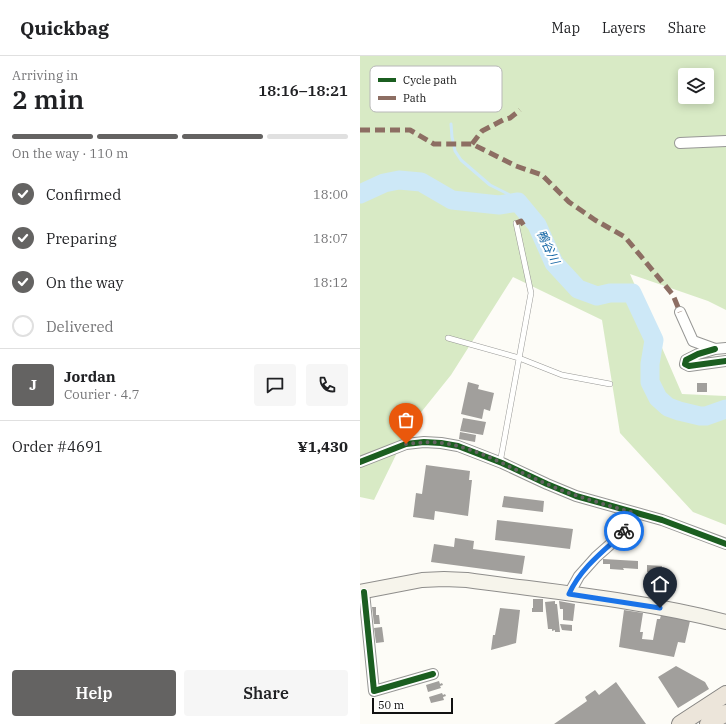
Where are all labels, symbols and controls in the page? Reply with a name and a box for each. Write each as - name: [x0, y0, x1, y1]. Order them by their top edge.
- text: Quickbag: [20, 16, 109, 40]
- text: Map: [552, 19, 580, 37]
- text: Layers: [602, 19, 646, 37]
- text: Share: [668, 19, 706, 37]
- legend: [370, 66, 502, 112]
- text: Arriving in: [12, 67, 78, 84]
- map controls: [678, 68, 714, 104]
- button: layers: [678, 68, 714, 104]
- text: Cycle path: [403, 73, 457, 87]
- text: 18:16–18:21: [258, 81, 348, 100]
- text: 2 min: [12, 82, 84, 116]
- text: Path: [403, 91, 426, 105]
- text: On the way · 110 m: [12, 145, 128, 162]
- icon: check: [12, 183, 34, 205]
- text: Confirmed: [46, 185, 121, 204]
- text: 18:00: [313, 186, 348, 203]
- icon: check: [12, 227, 34, 249]
- water label: 鴨谷川: [534, 227, 564, 268]
- text: Preparing: [46, 229, 117, 248]
- text: 18:07: [313, 230, 348, 247]
- icon: check: [12, 271, 34, 293]
- text: On the way: [46, 273, 124, 292]
- text: 18:12: [313, 274, 348, 291]
- text: Delivered: [46, 317, 114, 336]
- button: chat: [254, 364, 296, 406]
- button: phone: [306, 364, 348, 406]
- text: Jordan: [64, 367, 116, 386]
- text: J: [29, 375, 37, 394]
- text: Courier · 4.7: [64, 386, 140, 403]
- pin: [389, 403, 423, 444]
- icon: bag: [395, 409, 417, 431]
- text: Order #4691: [12, 437, 103, 456]
- text: ¥1,430: [298, 437, 348, 456]
- courier: [604, 511, 644, 551]
- icon: bike: [613, 520, 635, 542]
- pin: [643, 567, 677, 608]
- icon: home: [649, 573, 671, 595]
- button: Help: [12, 670, 176, 716]
- button: Share: [184, 670, 348, 716]
- scale bar: [372, 696, 453, 715]
- text: 50 m: [378, 698, 404, 712]

